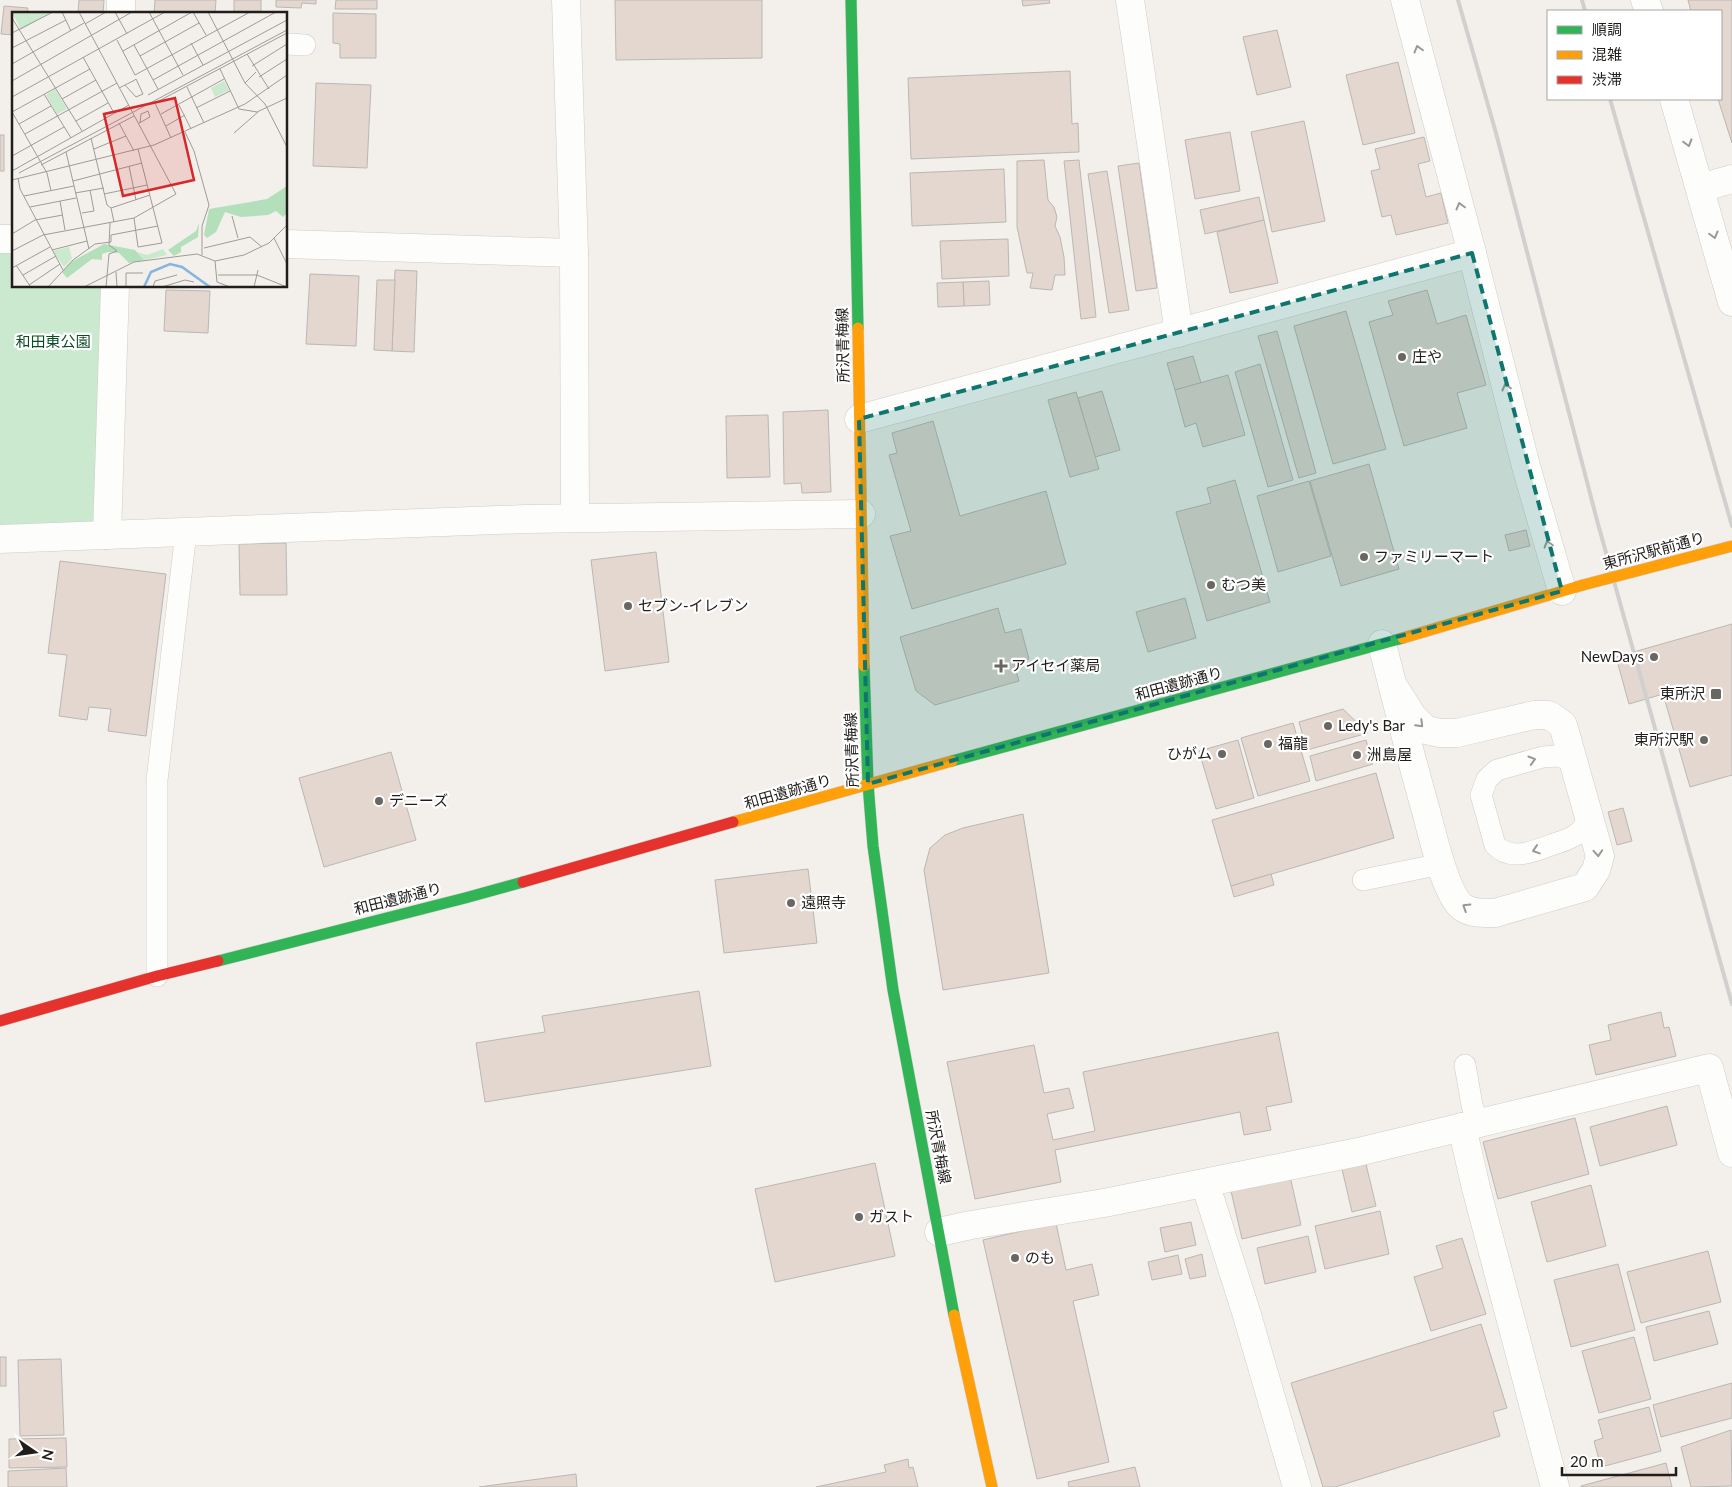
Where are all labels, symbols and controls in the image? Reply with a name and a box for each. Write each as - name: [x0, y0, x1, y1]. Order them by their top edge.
- legend: [1547, 10, 1722, 100]
- inset map: [12, 12, 288, 288]
- text: 順調: [1592, 20, 1622, 38]
- one-way arrow: [1413, 44, 1424, 53]
- text: 混雑: [1592, 45, 1622, 63]
- text: 渋滞: [1592, 70, 1622, 88]
- one-way arrow: [1682, 139, 1692, 147]
- one-way arrow: [1455, 201, 1466, 210]
- one-way arrow: [1708, 230, 1718, 238]
- street label: 所沢青梅線: [832, 307, 852, 383]
- park label: 和田東公園: [15, 332, 91, 350]
- place label: 庄や: [1412, 347, 1442, 365]
- marker: 庄や: [1396, 351, 1408, 363]
- one-way arrow: [1501, 383, 1512, 392]
- street label: 東所沢駅前通り: [1601, 528, 1707, 572]
- one-way arrow: [1544, 541, 1554, 549]
- place label: ファミリーマート: [1374, 547, 1494, 565]
- marker: ファミリーマート: [1358, 551, 1370, 563]
- place label: むつ美: [1221, 575, 1266, 593]
- marker: むつ美: [1205, 579, 1217, 591]
- place label: セブン-イレブン: [638, 596, 749, 614]
- marker: セブン-イレブン: [622, 600, 634, 612]
- place label: NewDays: [1581, 647, 1644, 665]
- marker: NewDays: [1648, 651, 1660, 663]
- place label: アイセイ薬局: [1011, 656, 1100, 674]
- marker: アイセイ薬局: [995, 660, 1007, 672]
- street label: 和田遺跡通り: [1133, 663, 1225, 703]
- place label: 東所沢: [1660, 684, 1705, 702]
- marker: 東所沢: [1709, 687, 1723, 701]
- street label: 所沢青梅線: [841, 712, 861, 788]
- place label: Ledy's Bar: [1338, 716, 1406, 734]
- one-way arrow: [1414, 718, 1423, 727]
- marker: Ledy's Bar: [1322, 720, 1334, 732]
- place label: 東所沢駅: [1634, 730, 1694, 748]
- place label: 福龍: [1278, 734, 1308, 752]
- marker: 東所沢駅: [1698, 734, 1710, 746]
- marker: 福龍: [1262, 738, 1274, 750]
- place label: ひがム: [1167, 744, 1212, 762]
- place label: 洲島屋: [1367, 745, 1412, 763]
- marker: ひがム: [1216, 748, 1228, 760]
- marker: 洲島屋: [1351, 749, 1363, 761]
- one-way arrow: [1527, 756, 1535, 766]
- street label: 和田遺跡通り: [742, 770, 833, 812]
- place label: デニーズ: [389, 791, 448, 809]
- marker: デニーズ: [373, 795, 385, 807]
- one-way arrow: [1532, 844, 1541, 854]
- one-way arrow: [1592, 850, 1603, 858]
- street label: 和田遺跡通り: [352, 878, 444, 918]
- place label: 遠照寺: [801, 893, 846, 911]
- marker: 遠照寺: [785, 897, 797, 909]
- one-way arrow: [1462, 903, 1471, 913]
- street label: 所沢青梅線: [923, 1108, 955, 1185]
- place label: ガスト: [869, 1207, 914, 1225]
- marker: ガスト: [853, 1211, 865, 1223]
- place label: のも: [1025, 1248, 1055, 1266]
- marker: のも: [1009, 1252, 1021, 1264]
- north arrow: [10, 1427, 60, 1477]
- scale bar: [1562, 1444, 1676, 1476]
- text: N: [39, 1448, 58, 1462]
- text: 20 m: [1570, 1452, 1604, 1470]

